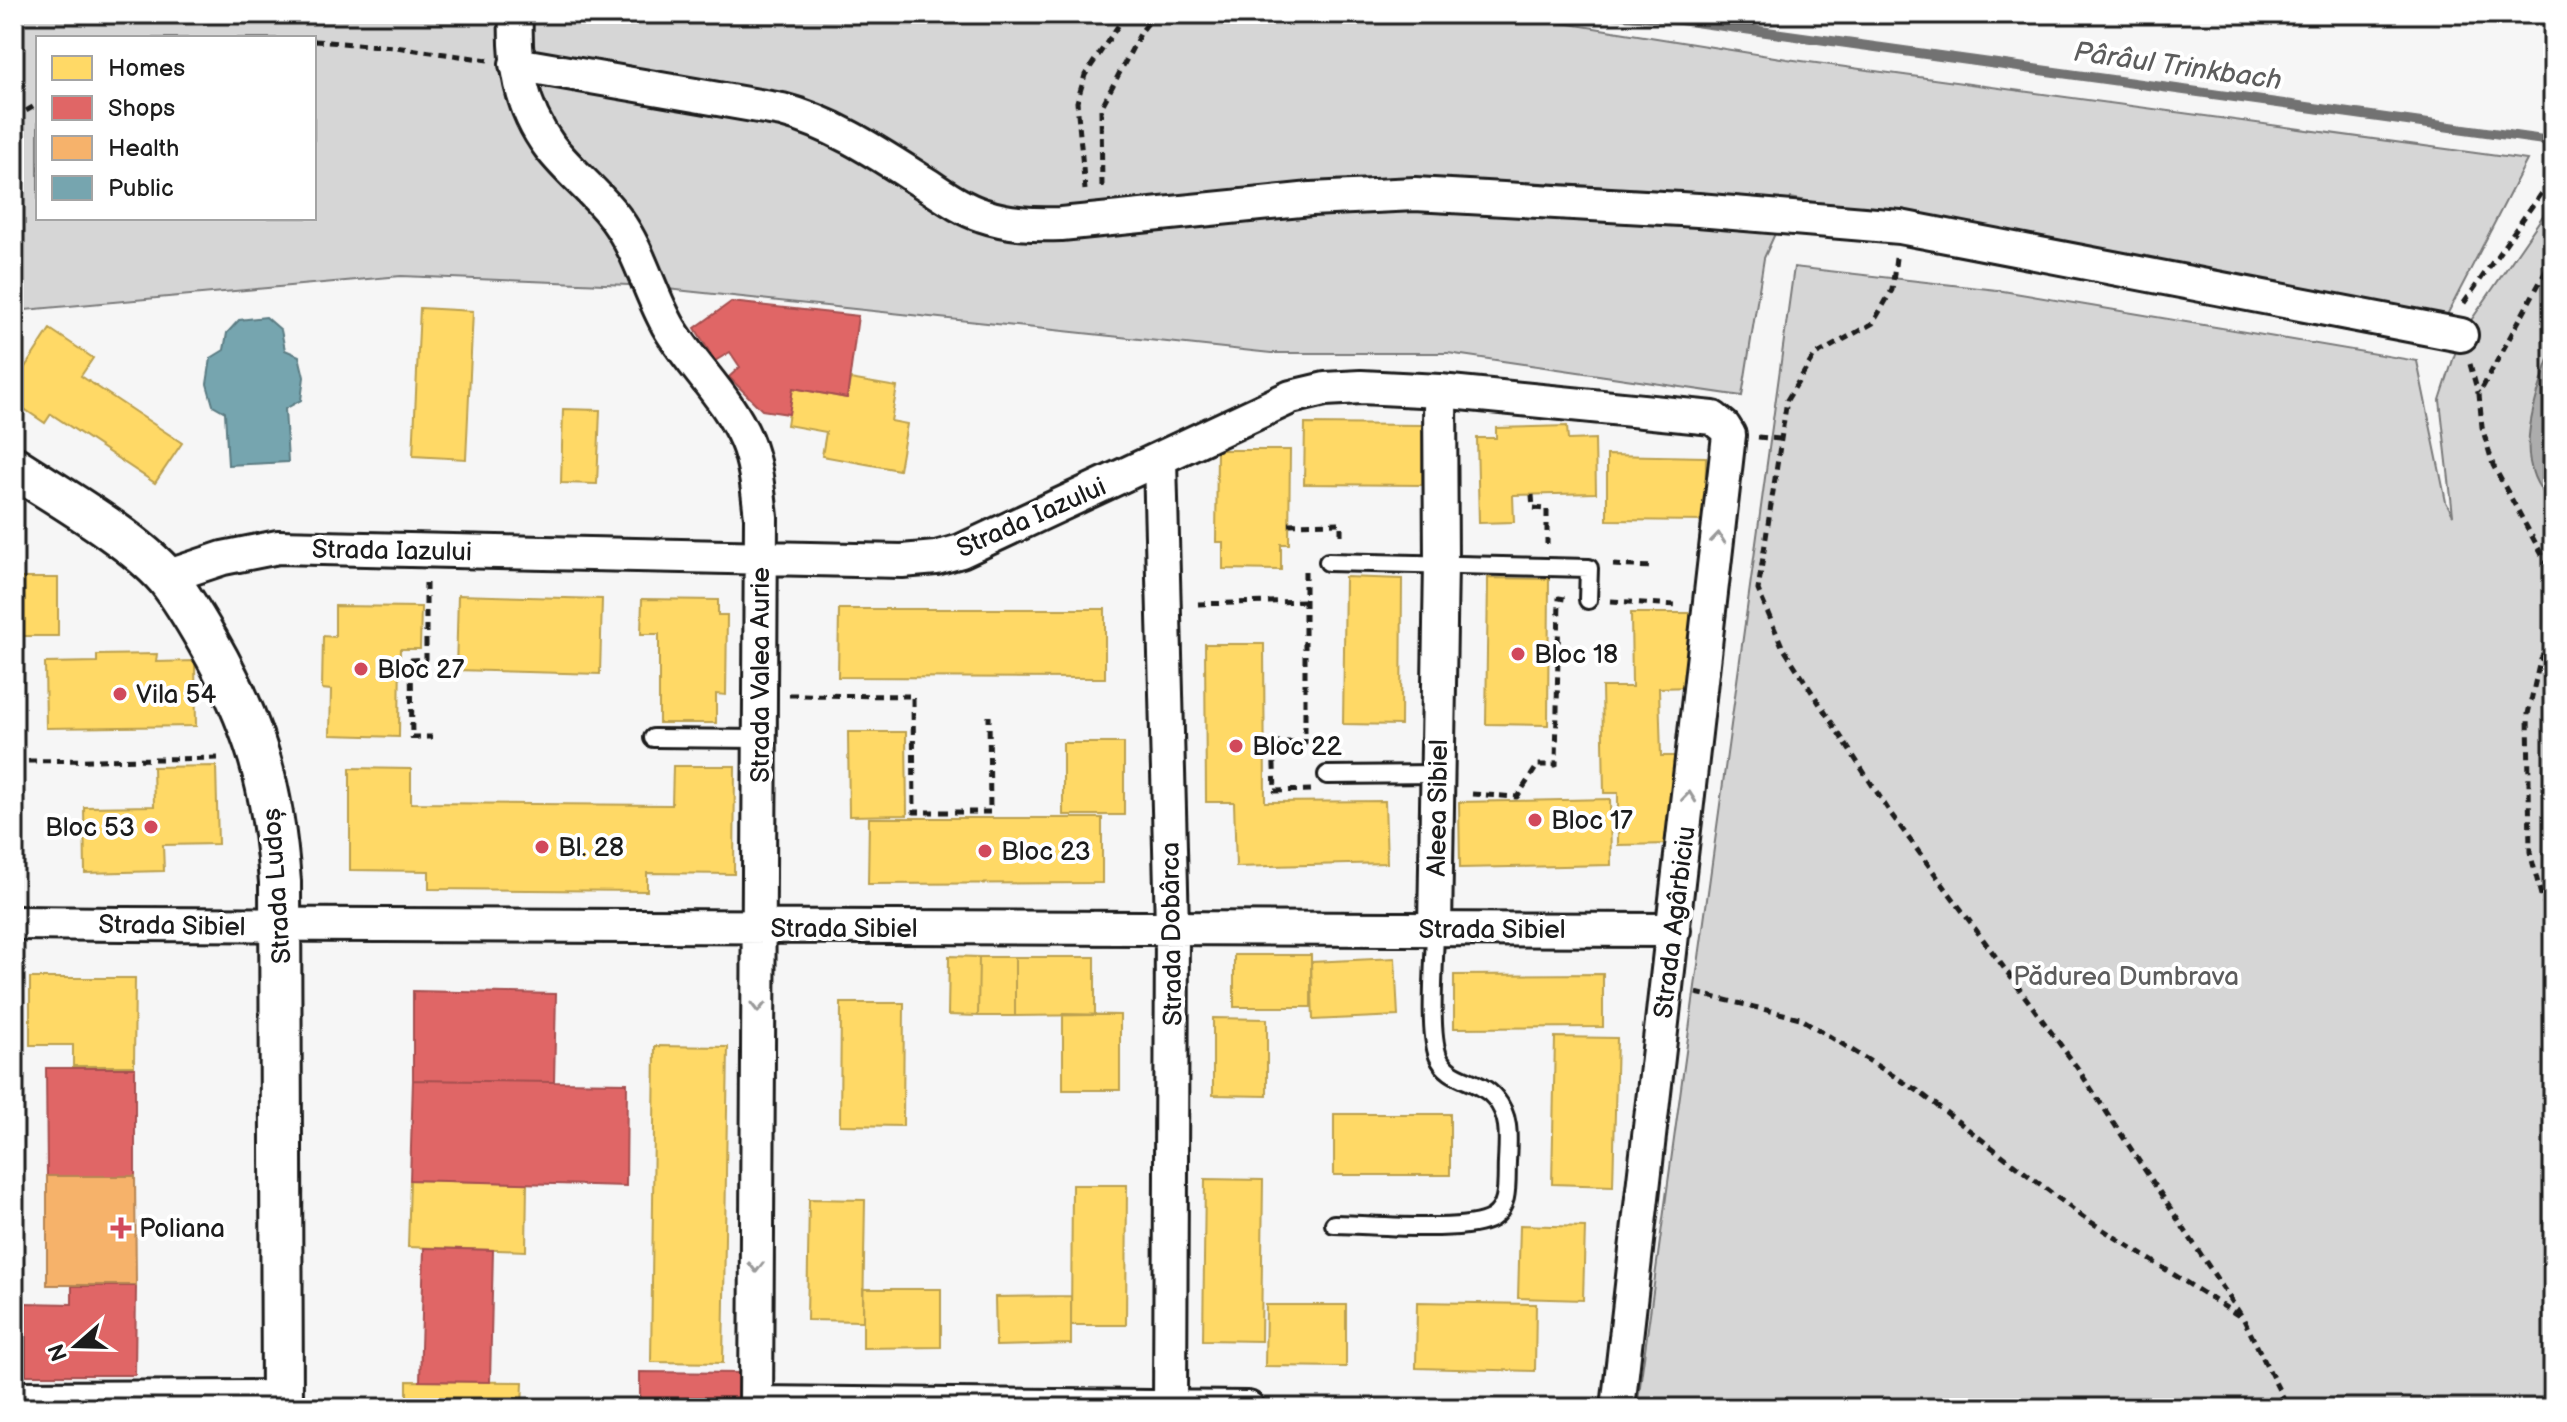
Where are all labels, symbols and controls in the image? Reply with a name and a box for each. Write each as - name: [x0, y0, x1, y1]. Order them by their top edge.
- legend: [36, 36, 316, 220]
- water label: Pârâul Trinkbach: [2072, 36, 2284, 97]
- text: Homes: [108, 54, 185, 83]
- text: Shops: [108, 94, 175, 123]
- text: Health: [108, 134, 179, 163]
- text: Public: [108, 174, 174, 203]
- street label: Strada Iazului: [952, 472, 1111, 565]
- one-way arrow: [1709, 531, 1726, 544]
- street label: Strada Iazului: [312, 535, 472, 568]
- street label: Strada Valea Aurie: [746, 567, 777, 783]
- place label: Bloc 18: [1534, 640, 1618, 671]
- marker: Bloc 18: [1509, 645, 1527, 663]
- place label: Bloc 27: [377, 655, 464, 686]
- marker: Bloc 27: [352, 660, 370, 678]
- place label: Vila 54: [136, 680, 216, 711]
- marker: Vila 54: [111, 685, 129, 703]
- place label: Bloc 22: [1252, 732, 1342, 763]
- marker: Bloc 22: [1227, 737, 1245, 755]
- street label: Aleea Sibiel: [1422, 739, 1455, 877]
- one-way arrow: [1680, 790, 1697, 803]
- place label: Bloc 17: [1551, 806, 1633, 837]
- street label: Strada Ludoș: [257, 807, 298, 965]
- marker: Bloc 17: [1526, 811, 1544, 829]
- place label: Bloc 53: [45, 813, 135, 844]
- marker: Bloc 53: [142, 818, 160, 836]
- street label: Strada Agârbiciu: [1648, 824, 1703, 1020]
- place label: Bl. 28: [558, 833, 624, 864]
- place label: Bloc 23: [1001, 837, 1091, 868]
- marker: Bl. 28: [533, 838, 551, 856]
- marker: Bloc 23: [976, 842, 994, 860]
- street label: Strada Dobârca: [1155, 842, 1190, 1026]
- street label: Strada Sibiel: [98, 910, 246, 943]
- street label: Strada Sibiel: [770, 914, 918, 945]
- street label: Strada Sibiel: [1418, 915, 1566, 946]
- park label: Pădurea Dumbrava: [2013, 962, 2239, 993]
- one-way arrow: [749, 1001, 767, 1014]
- place label: Poliana: [139, 1214, 225, 1245]
- marker: Poliana: [110, 1217, 132, 1239]
- one-way arrow: [747, 1261, 765, 1274]
- north arrow: [36, 1306, 116, 1386]
- text: N: [43, 1340, 74, 1365]

